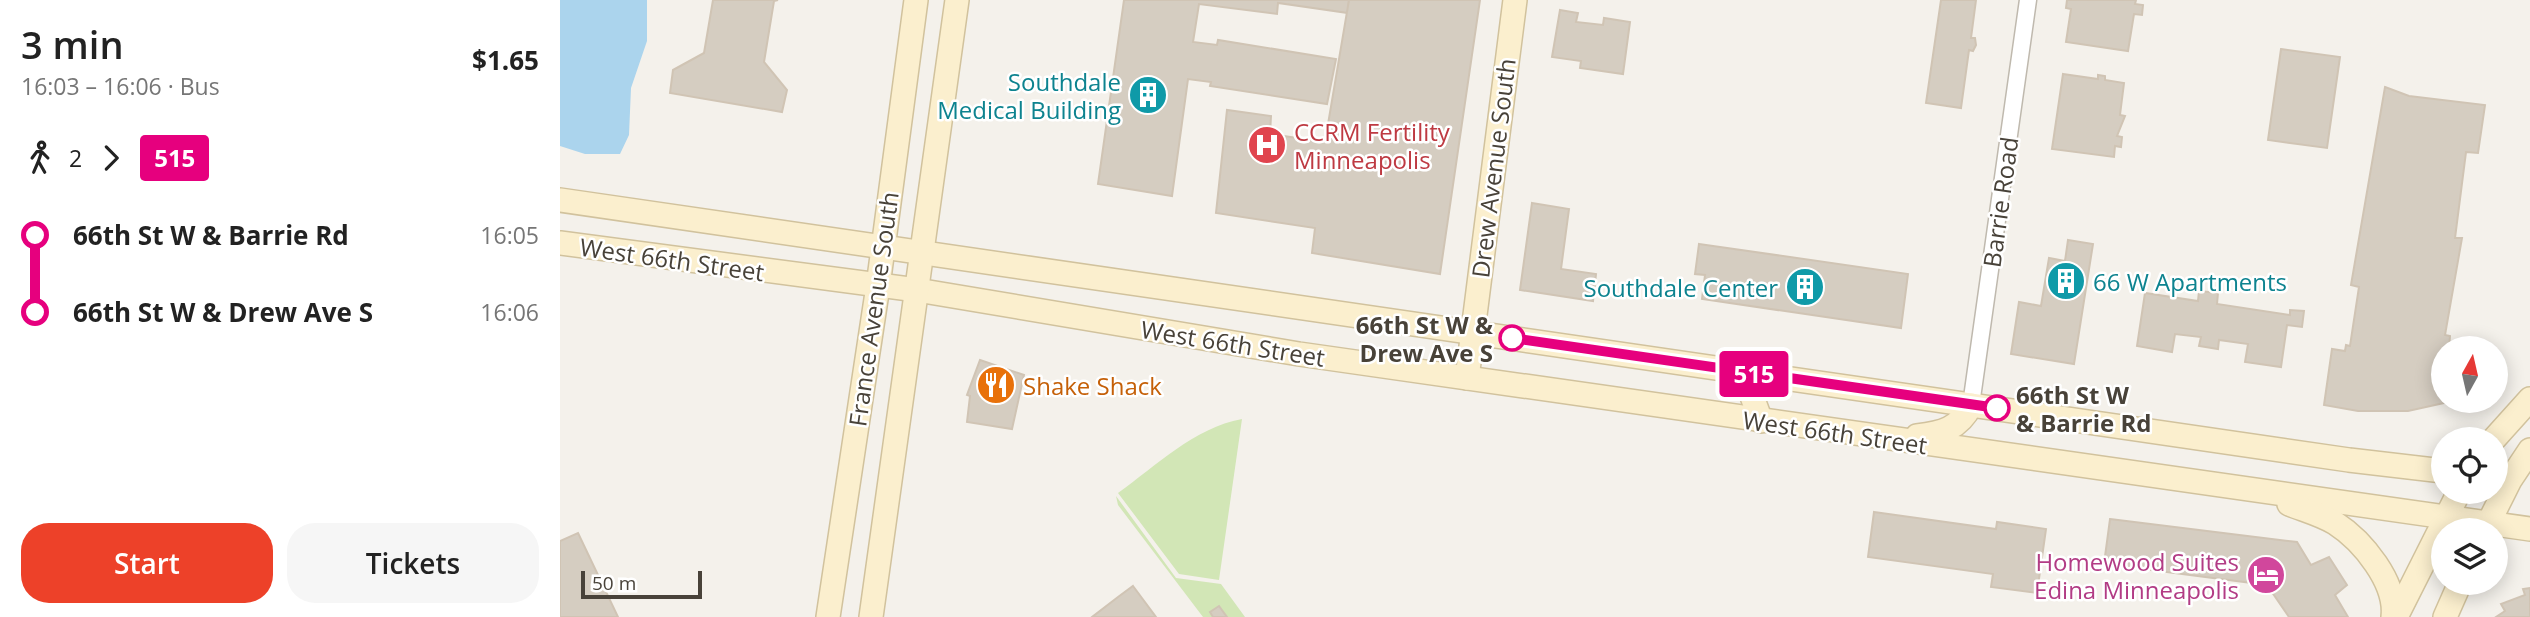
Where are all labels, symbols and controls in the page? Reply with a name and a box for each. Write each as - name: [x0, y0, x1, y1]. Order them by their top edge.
- text: 3 min: [21, 18, 124, 70]
- text: $1.65: [472, 42, 539, 78]
- street label: Drew Avenue South: [1463, 56, 1523, 280]
- place label: Southdale Medical Building: [937, 65, 1121, 126]
- text: 16:03 – 16:06 · Bus: [21, 70, 220, 102]
- building icon: Southdale Medical Building: [1127, 74, 1169, 116]
- place label: CCRM Fertility Minneapolis: [1294, 115, 1451, 176]
- hospital icon: CCRM Fertility Minneapolis: [1246, 124, 1288, 166]
- street label: Barrie Road: [1975, 135, 2025, 269]
- icon: walk: [21, 139, 59, 177]
- icon: forward: [92, 139, 130, 177]
- text: 515: [154, 141, 195, 174]
- text: 2: [69, 142, 82, 174]
- street label: France Avenue South: [840, 189, 906, 429]
- text: 66th St W & Barrie Rd: [73, 217, 349, 253]
- text: 16:05: [480, 219, 539, 251]
- street label: West 66th Street: [578, 230, 766, 288]
- building icon: 66 W Apartments: [2045, 260, 2087, 302]
- place label: 66 W Apartments: [2093, 265, 2287, 298]
- building icon: Southdale Center: [1784, 266, 1826, 308]
- place label: Southdale Center: [1583, 271, 1778, 304]
- text: 66th St W & Drew Ave S: [73, 294, 373, 330]
- text: 16:06: [480, 296, 539, 328]
- place label: 66th St W & Drew Ave S: [1356, 308, 1493, 369]
- street label: West 66th Street: [1139, 312, 1327, 374]
- marker: 66th St W & Drew Ave S: [1499, 325, 1525, 351]
- north arrow: [2431, 336, 2508, 413]
- map controls: [2431, 336, 2508, 595]
- line badge: 515: [1714, 351, 1794, 397]
- text: 515: [1733, 357, 1775, 390]
- restaurant icon: Shake Shack: [975, 364, 1017, 406]
- place label: Shake Shack: [1023, 369, 1162, 402]
- place label: 66th St W & Barrie Rd: [2016, 378, 2151, 439]
- marker: 66th St W & Barrie Rd: [1984, 395, 2010, 421]
- street label: West 66th Street: [1741, 403, 1929, 461]
- button: locate: [2431, 427, 2508, 504]
- button: layers: [2431, 518, 2508, 595]
- button: Start: [21, 523, 273, 603]
- button: Tickets: [287, 523, 539, 603]
- place label: Homewood Suites Edina Minneapolis: [2034, 545, 2239, 606]
- hotel icon: Homewood Suites Edina Minneapolis: [2245, 554, 2287, 596]
- scale bar: [581, 568, 702, 600]
- text: 50 m: [592, 570, 636, 596]

